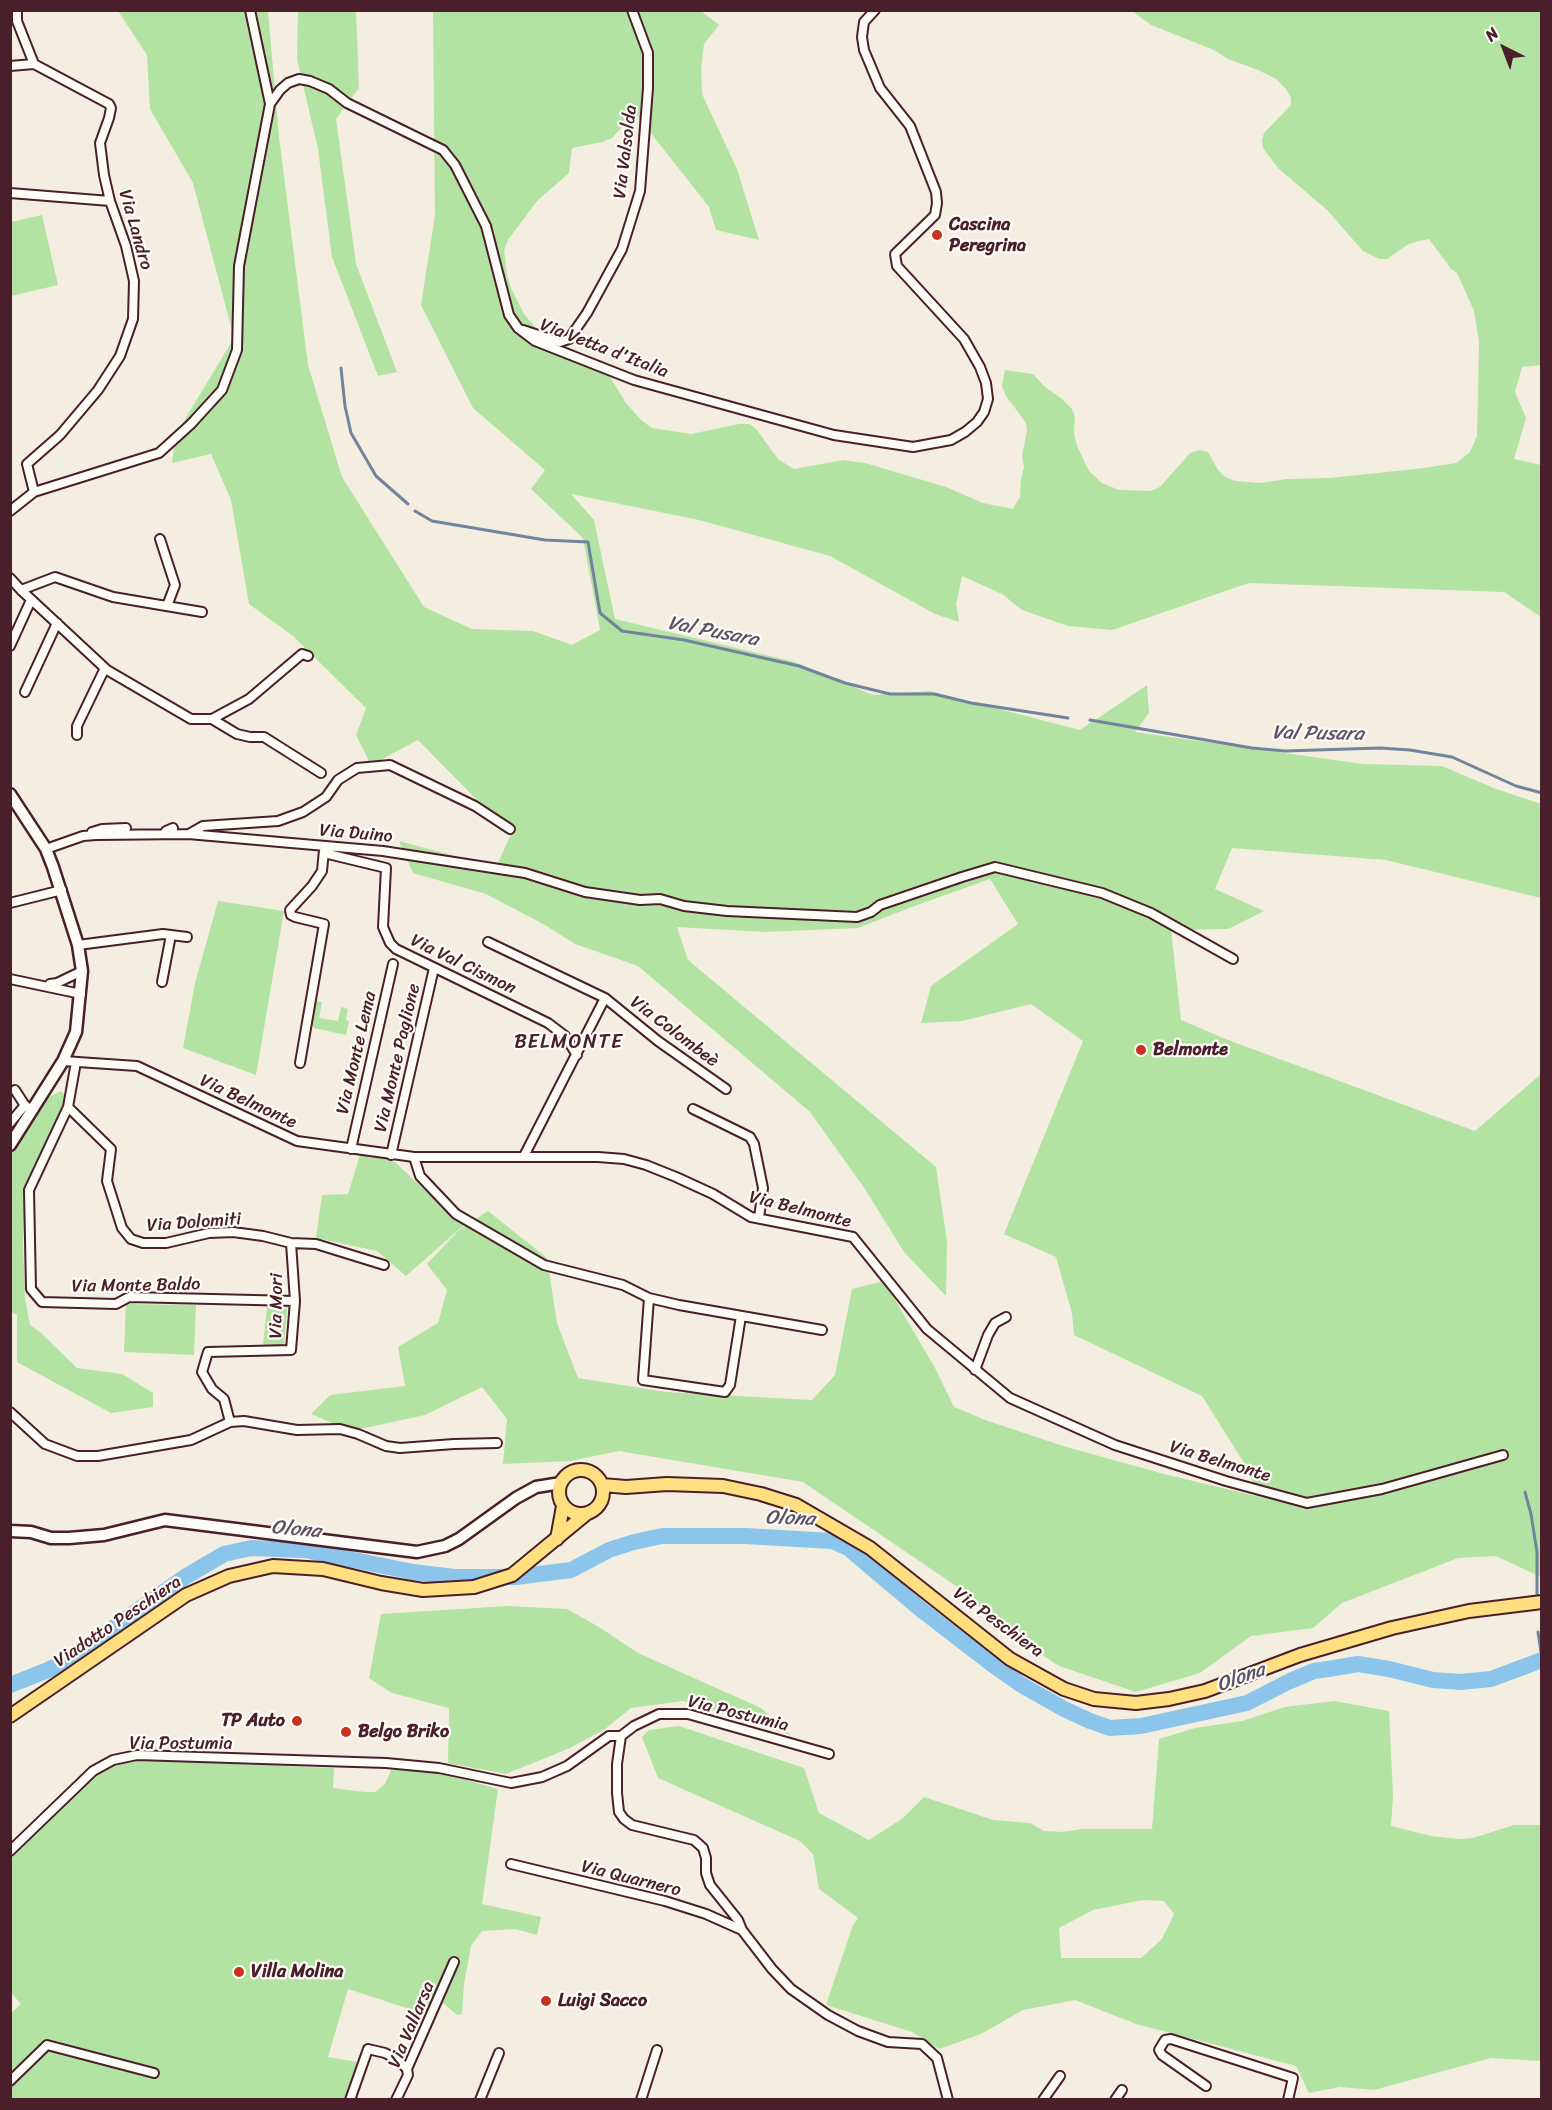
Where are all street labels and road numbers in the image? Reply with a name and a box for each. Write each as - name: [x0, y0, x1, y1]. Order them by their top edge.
- street label: Via Valsolda: [610, 104, 642, 200]
- street label: Via Landro: [113, 187, 157, 273]
- street label: Via Vetta d'Italia: [537, 315, 671, 383]
- street label: Via Duino: [319, 820, 393, 848]
- street label: Via Val Cismon: [407, 930, 519, 1000]
- street label: Via Monte Paglione: [370, 982, 426, 1134]
- street label: Via Monte Lema: [332, 990, 382, 1116]
- street label: Via Colombeè: [625, 992, 723, 1072]
- street label: Via Belmonte: [196, 1070, 300, 1134]
- street label: Via Belmonte: [747, 1187, 853, 1233]
- street label: Via Dolomiti: [146, 1209, 242, 1237]
- street label: Via Mori: [266, 1273, 288, 1339]
- street label: Via Monte Baldo: [71, 1274, 201, 1298]
- street label: Via Belmonte: [1167, 1436, 1273, 1488]
- street label: Viadotto Peschiera: [50, 1571, 186, 1673]
- street label: Via Peschiera: [949, 1583, 1047, 1663]
- street label: Via Postumia: [685, 1691, 791, 1737]
- street label: Via Postumia: [129, 1733, 233, 1755]
- street label: Via Quarnero: [579, 1856, 683, 1902]
- street label: Via Vallarsa: [384, 1979, 440, 2071]

